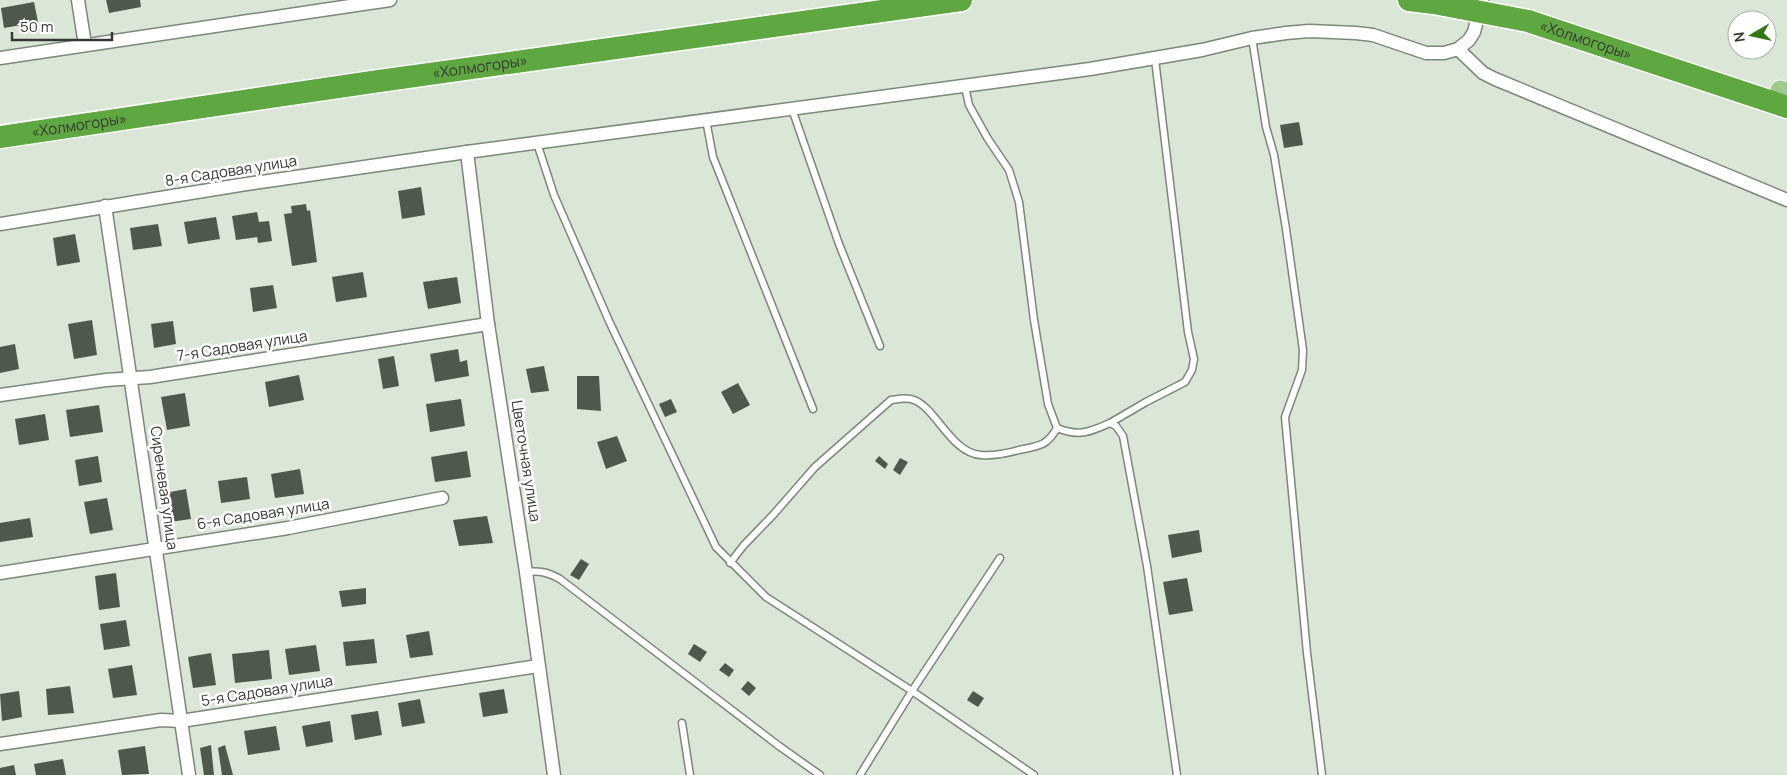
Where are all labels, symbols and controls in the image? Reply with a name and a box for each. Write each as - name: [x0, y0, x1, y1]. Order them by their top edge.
- scale bar: [12, 10, 112, 42]
- north arrow: [1727, 10, 1777, 60]
- street label: «Холмогоры»: [1537, 15, 1635, 65]
- text: 50 m: [20, 16, 54, 37]
- text: N: [1728, 31, 1749, 44]
- street label: «Холмогоры»: [431, 49, 529, 83]
- street label: «Холмогоры»: [30, 107, 128, 142]
- street label: 8-я Садовая улица: [163, 150, 298, 191]
- street label: 7-я Садовая улица: [175, 325, 309, 366]
- street label: Цветочная улица: [507, 399, 546, 523]
- street label: Сиреневая улица: [145, 425, 184, 551]
- street label: 6-я Садовая улица: [195, 493, 331, 534]
- street label: 5-я Садовая улица: [199, 670, 334, 711]

